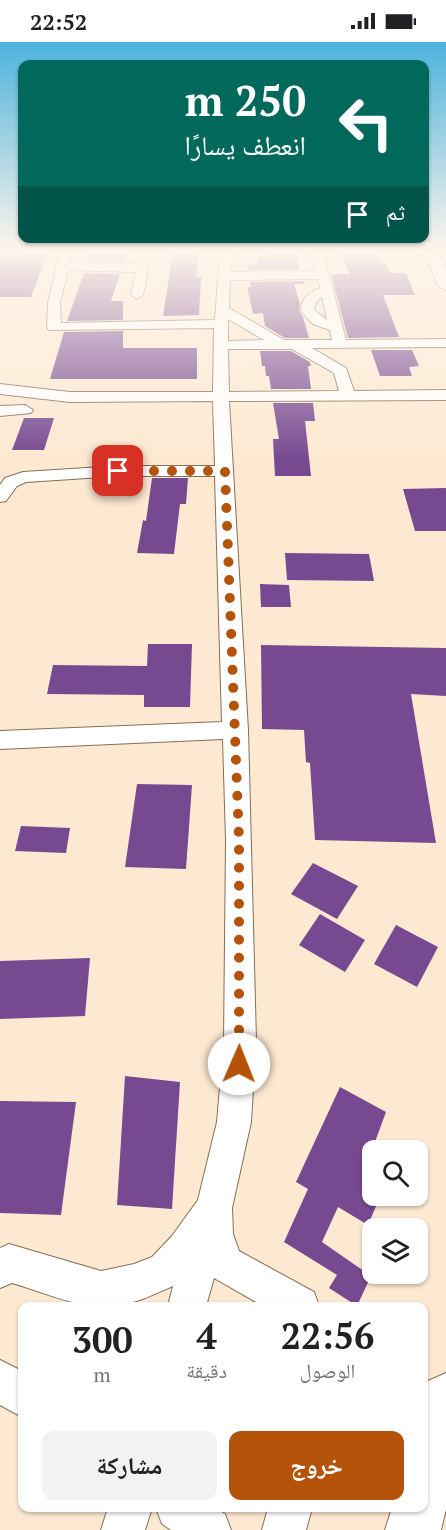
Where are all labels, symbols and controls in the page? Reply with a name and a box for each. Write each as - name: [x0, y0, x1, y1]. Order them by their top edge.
- text: 22:52: [30, 7, 87, 36]
- text: 250 m: [185, 72, 306, 128]
- icon: left: [327, 84, 405, 162]
- text: انعطف يسارًا: [185, 127, 306, 163]
- text: ثم: [386, 197, 405, 226]
- icon: arrive: [341, 198, 374, 231]
- pin: [92, 445, 143, 496]
- icon: arrive: [101, 454, 134, 487]
- position arrow: [207, 1032, 271, 1096]
- map controls: [362, 1140, 428, 1284]
- button: search: [362, 1140, 428, 1206]
- button: layers: [362, 1218, 428, 1284]
- text: 4: [196, 1312, 217, 1359]
- text: 22:56: [281, 1312, 374, 1359]
- text: 300: [72, 1316, 133, 1363]
- text: دقيقة: [186, 1357, 227, 1384]
- text: الوصول: [300, 1357, 355, 1384]
- text: m: [94, 1361, 111, 1388]
- button: مشاركة: [42, 1431, 217, 1500]
- button: خروج: [229, 1431, 404, 1500]

